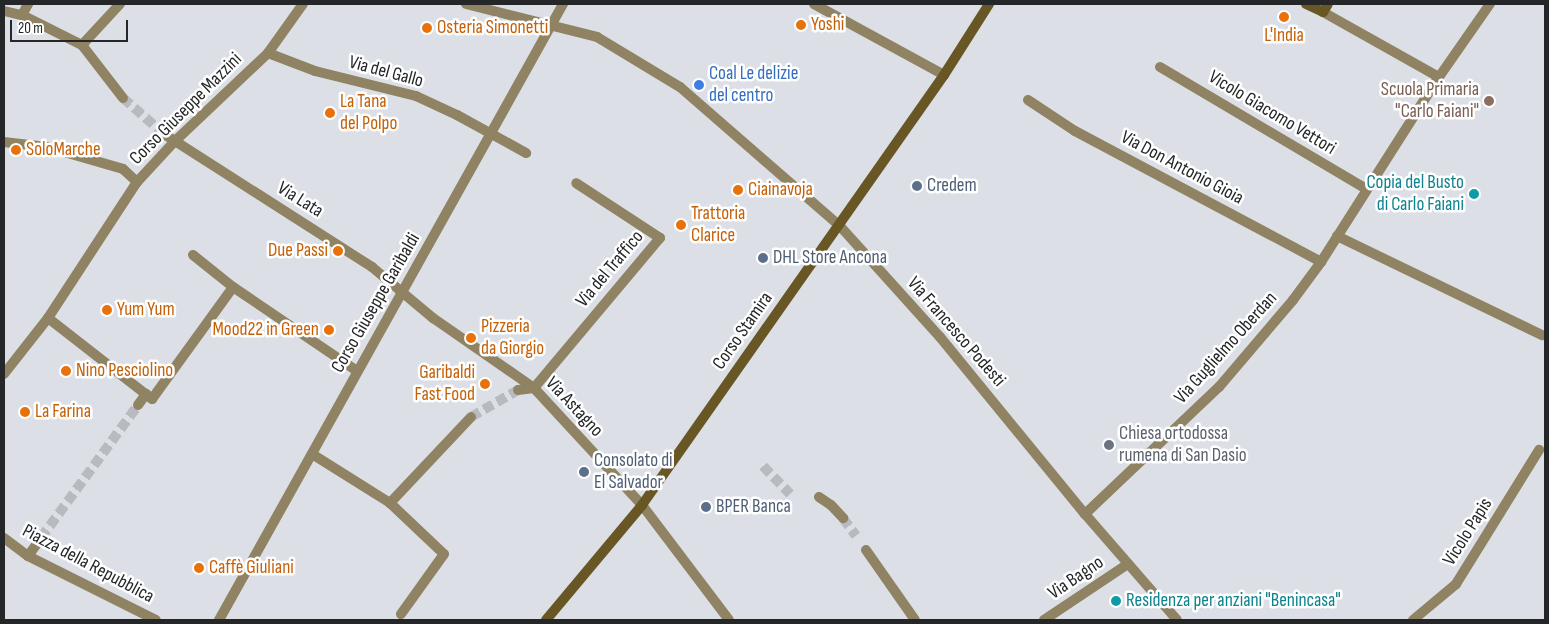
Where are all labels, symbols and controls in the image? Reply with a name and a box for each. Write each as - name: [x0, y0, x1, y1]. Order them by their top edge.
- scale bar: [12, 10, 130, 42]
- marker: L'India: [1278, 11, 1290, 23]
- place label: Yoshi: [811, 14, 844, 36]
- place label: Osteria Simonetti: [437, 17, 548, 39]
- text: 20 m: [18, 19, 43, 38]
- marker: Yoshi: [795, 19, 807, 31]
- marker: Osteria Simonetti: [421, 22, 433, 34]
- place label: L'India: [1264, 25, 1304, 47]
- street label: Corso Giuseppe Mazzini: [125, 48, 247, 170]
- street label: Via del Gallo: [346, 51, 426, 93]
- place label: Coal Le delizie del centro: [709, 63, 798, 107]
- street label: Vicolo Giacomo Vettori: [1204, 66, 1340, 160]
- marker: Coal Le delizie del centro: [693, 79, 705, 91]
- place label: Scuola Primaria "Carlo Faiani": [1381, 79, 1479, 123]
- place label: La Tana del Polpo: [340, 91, 397, 135]
- marker: Scuola Primaria "Carlo Faiani": [1483, 95, 1495, 107]
- marker: La Tana del Polpo: [324, 107, 336, 119]
- street label: Via Don Antonio Gioia: [1117, 126, 1247, 210]
- place label: SoloMarche: [26, 139, 101, 161]
- marker: SoloMarche: [10, 144, 22, 156]
- place label: Copia del Busto di Carlo Faiani: [1366, 172, 1464, 216]
- place label: Credem: [927, 175, 977, 197]
- street label: Via Lata: [273, 177, 327, 223]
- place label: Ciainavoja: [748, 179, 813, 201]
- marker: Credem: [911, 180, 923, 192]
- marker: Ciainavoja: [732, 184, 744, 196]
- marker: Copia del Busto di Carlo Faiani: [1468, 188, 1480, 200]
- place label: Trattoria Clarice: [691, 203, 745, 247]
- marker: Trattoria Clarice: [675, 219, 687, 231]
- street label: Via del Traffico: [571, 226, 649, 312]
- street label: Corso Giuseppe Garibaldi: [327, 229, 425, 377]
- place label: Due Passi: [268, 240, 328, 262]
- marker: Due Passi: [332, 245, 344, 257]
- place label: DHL Store Ancona: [773, 247, 887, 269]
- marker: DHL Store Ancona: [757, 252, 769, 264]
- street label: Via Francesco Podesti: [902, 272, 1010, 392]
- street label: Via Guglielmo Oberdan: [1170, 287, 1282, 409]
- street label: Corso Stamira: [708, 288, 778, 374]
- place label: Yum Yum: [117, 299, 175, 321]
- marker: Yum Yum: [101, 304, 113, 316]
- place label: Pizzeria da Giorgio: [481, 316, 544, 360]
- place label: Mood22 in Green: [213, 319, 319, 341]
- marker: Mood22 in Green: [323, 324, 335, 336]
- marker: Pizzeria da Giorgio: [465, 332, 477, 344]
- place label: Nino Pesciolino: [76, 360, 173, 382]
- place label: Garibaldi Fast Food: [415, 362, 475, 406]
- marker: Nino Pesciolino: [60, 365, 72, 377]
- street label: Via Astagno: [540, 372, 608, 442]
- marker: Garibaldi Fast Food: [479, 378, 491, 390]
- place label: La Farina: [35, 401, 91, 423]
- marker: La Farina: [19, 406, 31, 418]
- place label: Chiesa ortodossa rumena di San Dasio: [1119, 423, 1247, 467]
- marker: Chiesa ortodossa rumena di San Dasio: [1103, 439, 1115, 451]
- place label: Consolato di El Salvador: [594, 450, 673, 494]
- marker: Consolato di El Salvador: [578, 466, 590, 478]
- street label: Vicolo Papis: [1438, 494, 1498, 570]
- place label: BPER Banca: [716, 496, 791, 518]
- marker: BPER Banca: [700, 501, 712, 513]
- street label: Piazza della Repubblica: [18, 520, 158, 608]
- street label: Via Bagno: [1044, 551, 1108, 605]
- place label: Caffè Giuliani: [209, 557, 294, 579]
- marker: Caffè Giuliani: [193, 562, 205, 574]
- place label: Residenza per anziani "Benincasa": [1126, 590, 1341, 612]
- marker: Residenza per anziani "Benincasa": [1110, 595, 1122, 607]

